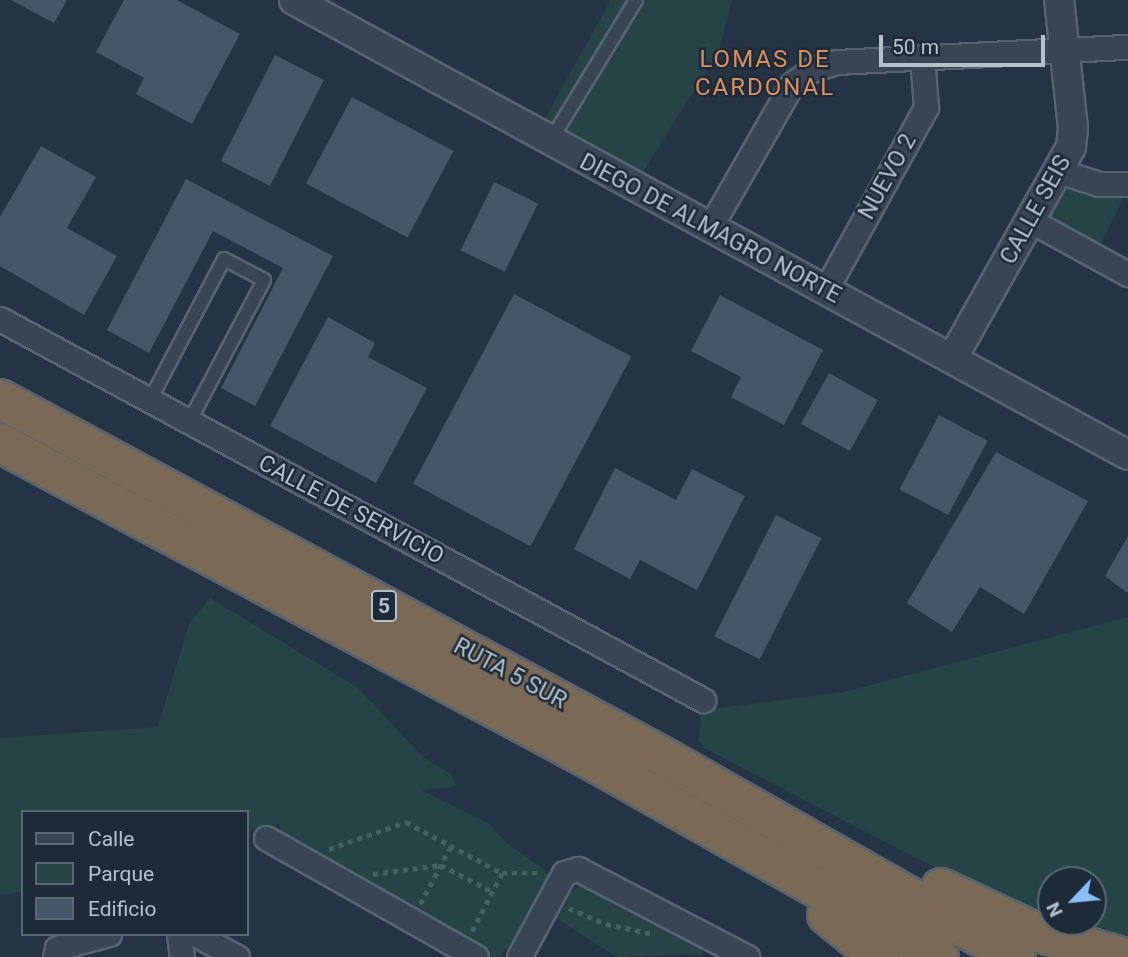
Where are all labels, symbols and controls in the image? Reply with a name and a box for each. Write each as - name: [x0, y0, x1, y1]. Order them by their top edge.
- scale bar: [883, 21, 1049, 65]
- text: 50 m: [892, 35, 939, 59]
- district label: LOMAS DE CARDONAL: [696, 46, 834, 102]
- street label: NUEVO 2: [853, 129, 923, 225]
- street label: DIEGO DE ALMAGRO NORTE: [575, 148, 845, 310]
- street label: CALLE SEIS: [995, 151, 1077, 269]
- street label: CALLE DE SERVICIO: [254, 449, 448, 571]
- road number: 5: [370, 588, 398, 624]
- street label: RUTA 5 SUR: [449, 633, 571, 715]
- legend: [21, 810, 248, 936]
- text: Calle: [88, 827, 134, 851]
- text: Parque: [88, 862, 154, 886]
- north arrow: [1037, 866, 1107, 936]
- text: Edificio: [88, 897, 156, 921]
- text: N: [1041, 898, 1068, 921]

